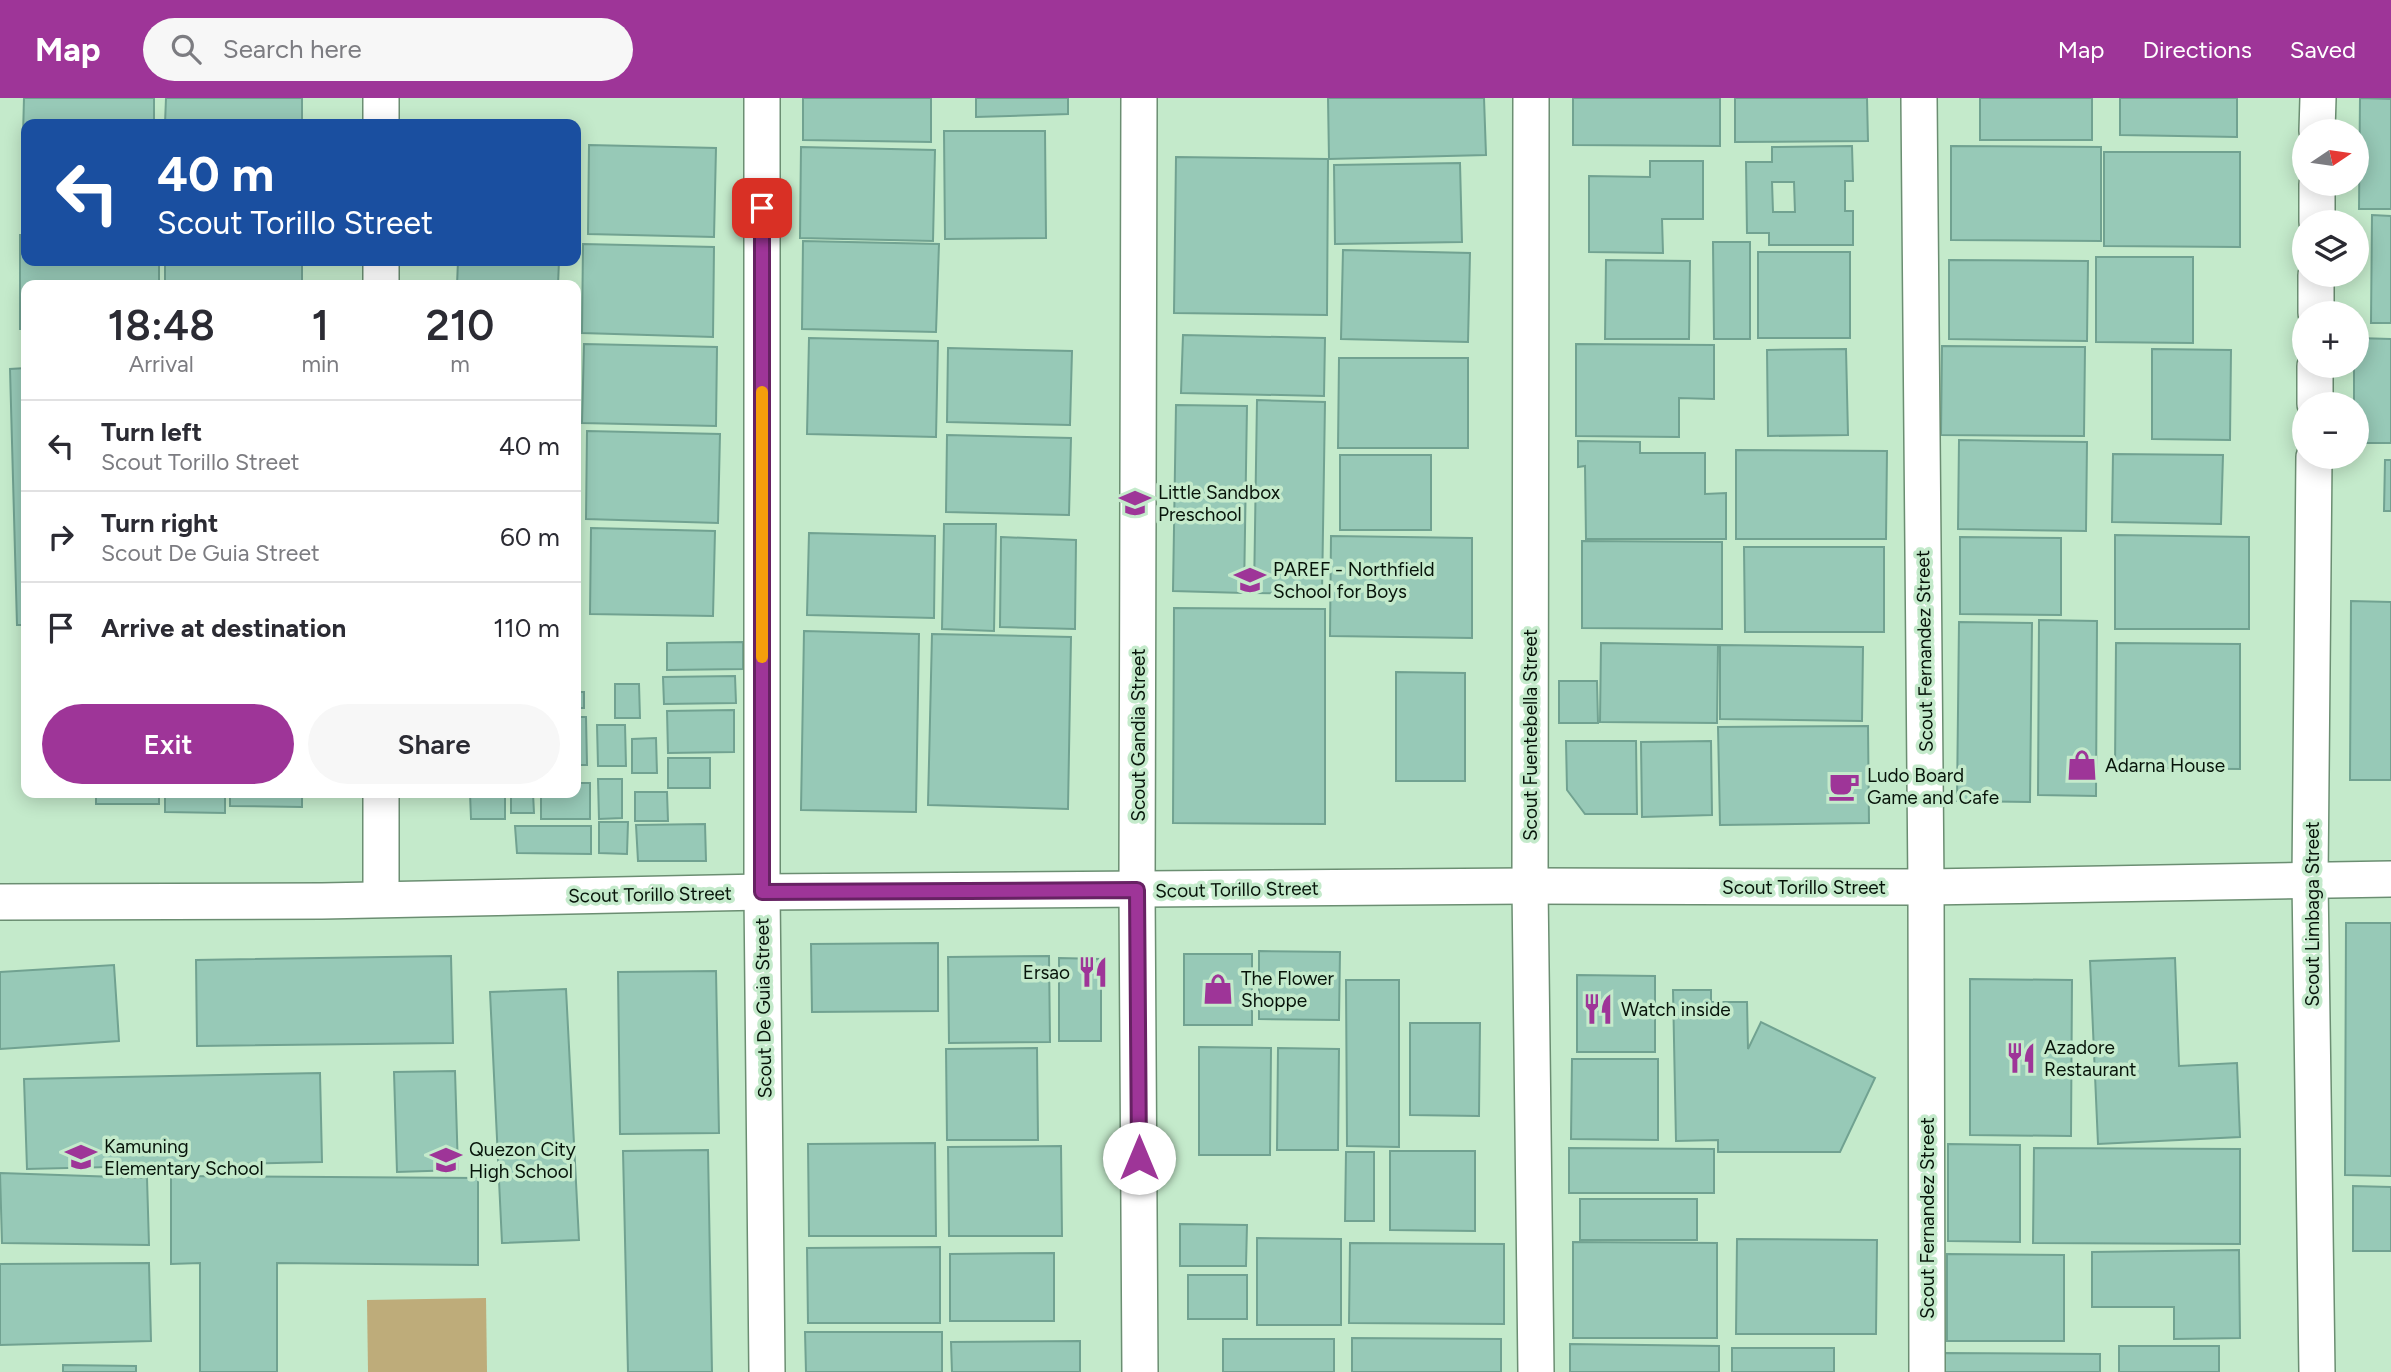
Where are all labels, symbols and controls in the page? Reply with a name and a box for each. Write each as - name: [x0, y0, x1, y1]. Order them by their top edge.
- search box: [143, 18, 633, 81]
- text: Map: [35, 30, 101, 69]
- icon: search: [167, 30, 205, 68]
- text: Search here: [223, 33, 362, 65]
- text: Map: [2058, 35, 2104, 64]
- text: Directions: [2142, 35, 2252, 64]
- text: Saved: [2290, 35, 2356, 64]
- north arrow: [2292, 119, 2370, 196]
- map controls: [2292, 119, 2369, 469]
- text: 40 m: [157, 144, 274, 203]
- icon: left: [42, 147, 133, 238]
- pin: [732, 178, 792, 238]
- icon: arrive: [743, 189, 781, 227]
- text: Scout Torillo Street: [157, 204, 433, 242]
- button: layers: [2292, 210, 2369, 287]
- text: 18:48: [108, 300, 215, 351]
- text: 1: [312, 300, 329, 351]
- text: 210: [426, 300, 494, 351]
- button: +: [2292, 301, 2369, 378]
- text: Arrival: [129, 350, 194, 378]
- text: min: [301, 350, 339, 378]
- text: m: [450, 350, 470, 378]
- button: −: [2292, 392, 2369, 469]
- text: Turn left: [101, 416, 202, 448]
- icon: left: [42, 427, 80, 465]
- text: 40 m: [499, 430, 560, 462]
- text: Scout Torillo Street: [101, 448, 299, 476]
- place label: Little Sandbox Preschool: [1158, 481, 1280, 526]
- school or university icon: Little Sandbox Preschool: [1118, 486, 1152, 520]
- text: Turn right: [101, 507, 218, 539]
- icon: right: [42, 518, 80, 556]
- text: 60 m: [500, 521, 560, 553]
- text: Scout De Guia Street: [101, 539, 320, 567]
- street label: Scout Fernandez Street: [1911, 550, 1938, 752]
- place label: PAREF - Northfield School for Boys: [1273, 558, 1435, 603]
- school or university icon: PAREF - Northfield School for Boys: [1233, 563, 1267, 597]
- icon: arrive: [42, 609, 80, 647]
- text: Arrive at destination: [101, 612, 346, 644]
- text: 110 m: [493, 612, 560, 644]
- street label: Scout Fuentebella Street: [1519, 629, 1542, 841]
- street label: Scout Gandia Street: [1127, 648, 1150, 822]
- button: Exit: [42, 704, 294, 784]
- button: Share: [308, 704, 560, 784]
- shop icon: Adarna House: [2065, 748, 2099, 782]
- place label: Adarna House: [2105, 754, 2225, 777]
- place label: Ludo Board Game and Cafe: [1867, 764, 1999, 809]
- cafe icon: Ludo Board Game and Cafe: [1827, 769, 1861, 803]
- street label: Scout Limbaga Street: [2301, 821, 2324, 1007]
- street label: Scout Torillo Street: [1722, 876, 1886, 899]
- street label: Scout Torillo Street: [1155, 877, 1319, 902]
- street label: Scout Torillo Street: [568, 882, 732, 907]
- street label: Scout De Guia Street: [750, 917, 777, 1098]
- restaurant icon: Ersao: [1076, 955, 1110, 989]
- place label: Ersao: [1023, 961, 1070, 984]
- place label: The Flower Shoppe: [1241, 967, 1334, 1012]
- shop icon: The Flower Shoppe: [1201, 972, 1235, 1006]
- restaurant icon: Watch inside: [1581, 992, 1615, 1026]
- place label: Watch inside: [1621, 998, 1731, 1021]
- place label: Azadore Restaurant: [2044, 1036, 2136, 1081]
- restaurant icon: Azadore Restaurant: [2004, 1041, 2038, 1075]
- street label: Scout Fernandez Street: [1916, 1117, 1939, 1319]
- position arrow: [1102, 1121, 1176, 1195]
- place label: Kamuning Elementary School: [104, 1135, 264, 1180]
- place label: Quezon City High School: [469, 1138, 576, 1183]
- school or university icon: Kamuning Elementary School: [64, 1140, 98, 1174]
- school or university icon: Quezon City High School: [429, 1143, 463, 1177]

